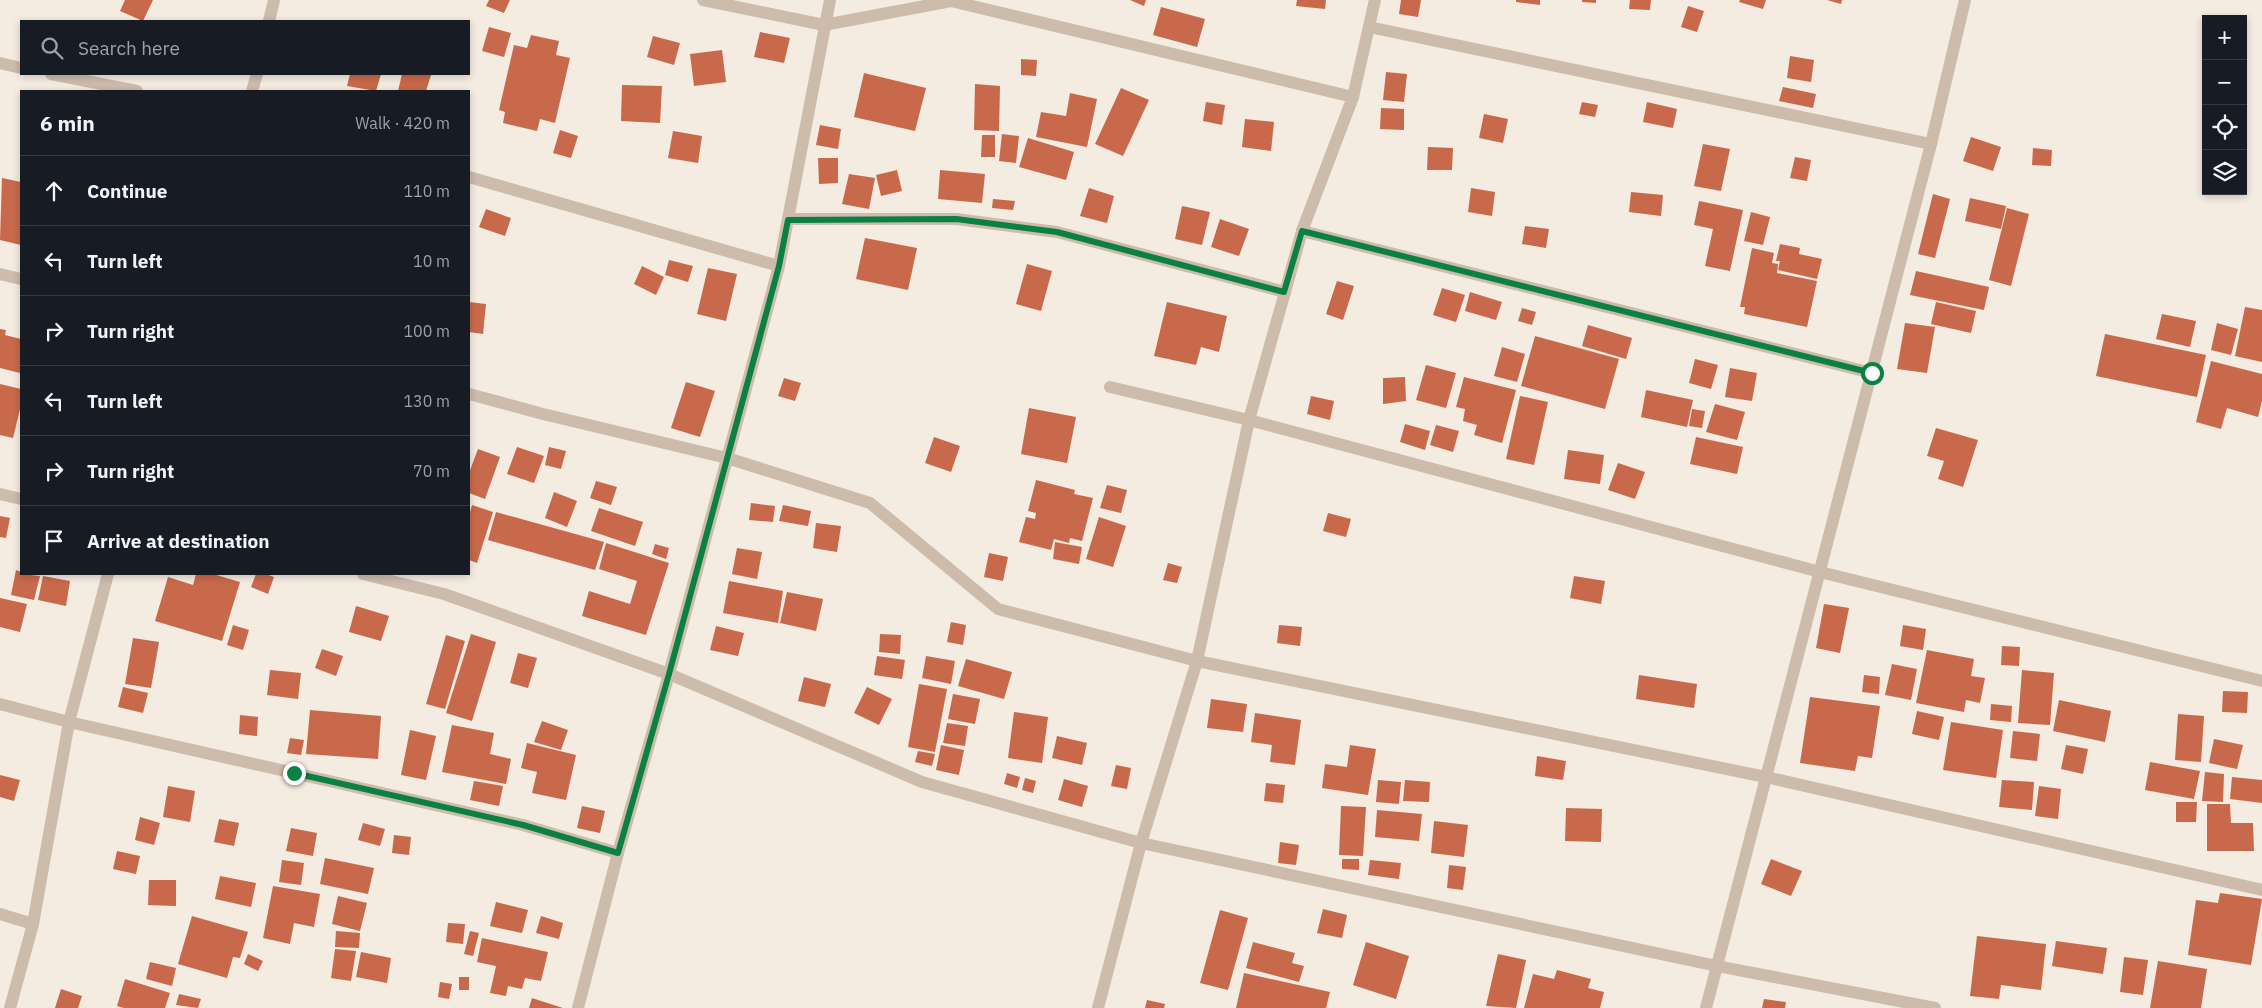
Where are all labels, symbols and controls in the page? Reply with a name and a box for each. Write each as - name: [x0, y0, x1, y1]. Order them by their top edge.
- map controls: [2202, 15, 2247, 195]
- button: +: [2202, 15, 2247, 60]
- search box: [20, 20, 470, 75]
- icon: search: [38, 34, 66, 62]
- text: Search here: [78, 36, 180, 60]
- button: −: [2202, 60, 2247, 105]
- button: locate: [2202, 105, 2247, 150]
- text: 6 min: [40, 109, 95, 137]
- text: Walk · 420 m: [355, 113, 450, 133]
- button: layers: [2202, 150, 2247, 195]
- icon: ahead: [40, 177, 68, 205]
- text: Continue: [87, 179, 167, 203]
- text: 110 m: [403, 181, 450, 201]
- icon: left: [40, 247, 68, 275]
- text: Turn left: [87, 249, 163, 273]
- text: 10 m: [413, 251, 450, 271]
- icon: right: [40, 317, 68, 345]
- text: Turn right: [87, 319, 174, 343]
- text: 100 m: [403, 321, 450, 341]
- route start: [1861, 362, 1884, 385]
- icon: left: [40, 387, 68, 415]
- text: Turn left: [87, 389, 163, 413]
- text: 130 m: [403, 391, 450, 411]
- icon: right: [40, 457, 68, 485]
- text: Turn right: [87, 459, 174, 483]
- text: 70 m: [413, 461, 450, 481]
- icon: arrive: [40, 527, 68, 555]
- text: Arrive at destination: [87, 529, 270, 553]
- route end: [283, 762, 306, 785]

